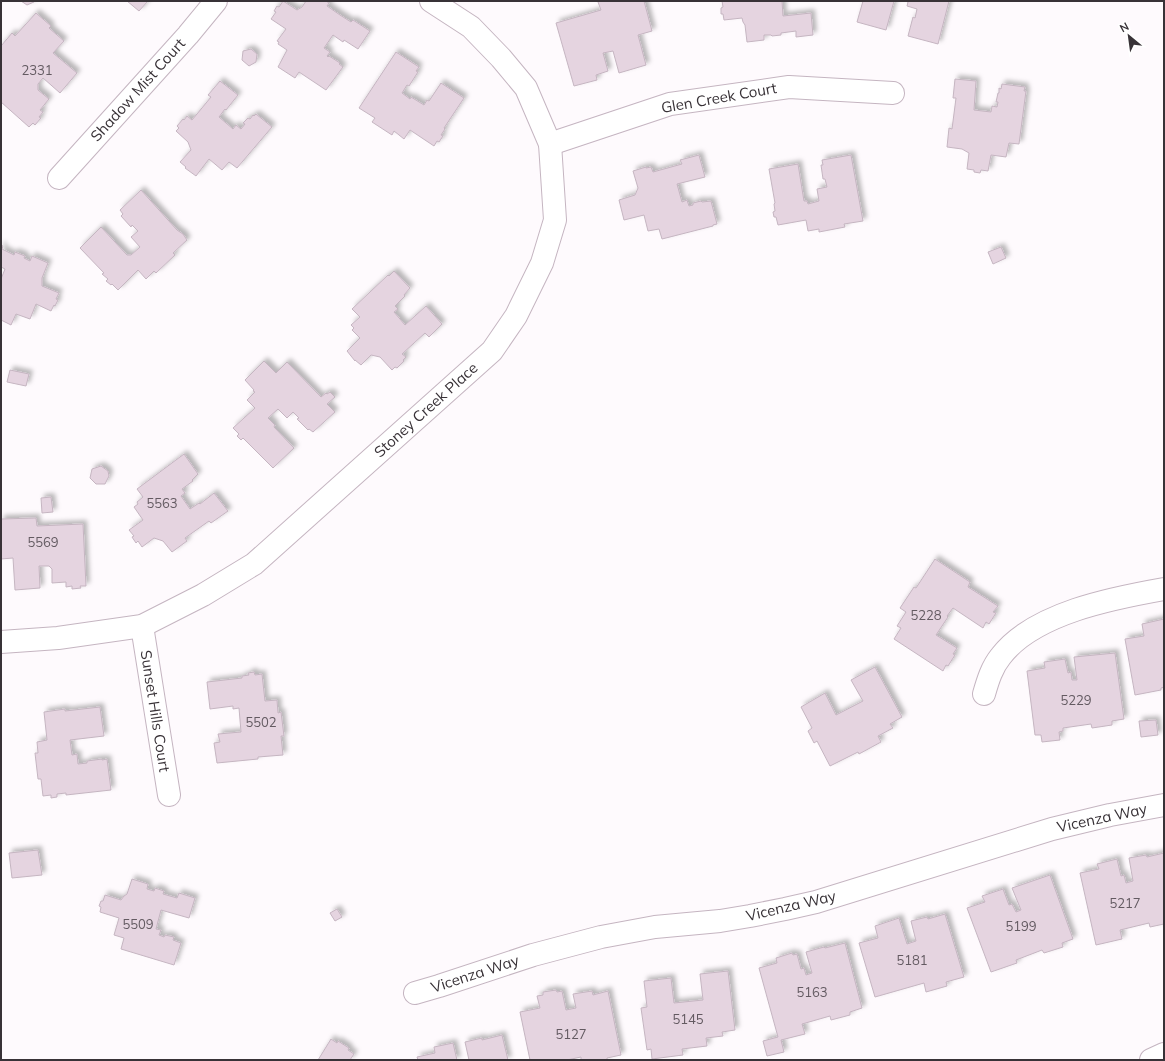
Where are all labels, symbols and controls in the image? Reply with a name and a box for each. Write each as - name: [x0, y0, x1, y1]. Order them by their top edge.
- north arrow: [1109, 16, 1149, 56]
- text: N: [1117, 19, 1131, 35]
- street label: Shadow Mist Court: [86, 34, 189, 145]
- house number: 2331: [21, 62, 53, 78]
- street label: Glen Creek Court: [660, 78, 778, 117]
- street label: Stoney Creek Place: [370, 358, 481, 461]
- house number: 5563: [146, 495, 178, 511]
- house number: 5569: [27, 534, 59, 550]
- house number: 5228: [910, 607, 942, 623]
- street label: Sunset Hills Court: [136, 649, 175, 773]
- house number: 5229: [1060, 692, 1092, 708]
- house number: 5502: [245, 714, 277, 730]
- street label: Vicenza Way: [1055, 799, 1149, 836]
- street label: Vicenza Way: [744, 886, 838, 925]
- house number: 5217: [1109, 895, 1141, 911]
- house number: 5509: [122, 916, 154, 932]
- house number: 5199: [1005, 918, 1037, 934]
- street label: Vicenza Way: [428, 950, 521, 997]
- house number: 5181: [896, 952, 928, 968]
- house number: 5163: [796, 984, 828, 1000]
- house number: 5145: [672, 1011, 704, 1027]
- house number: 5127: [555, 1026, 587, 1042]

